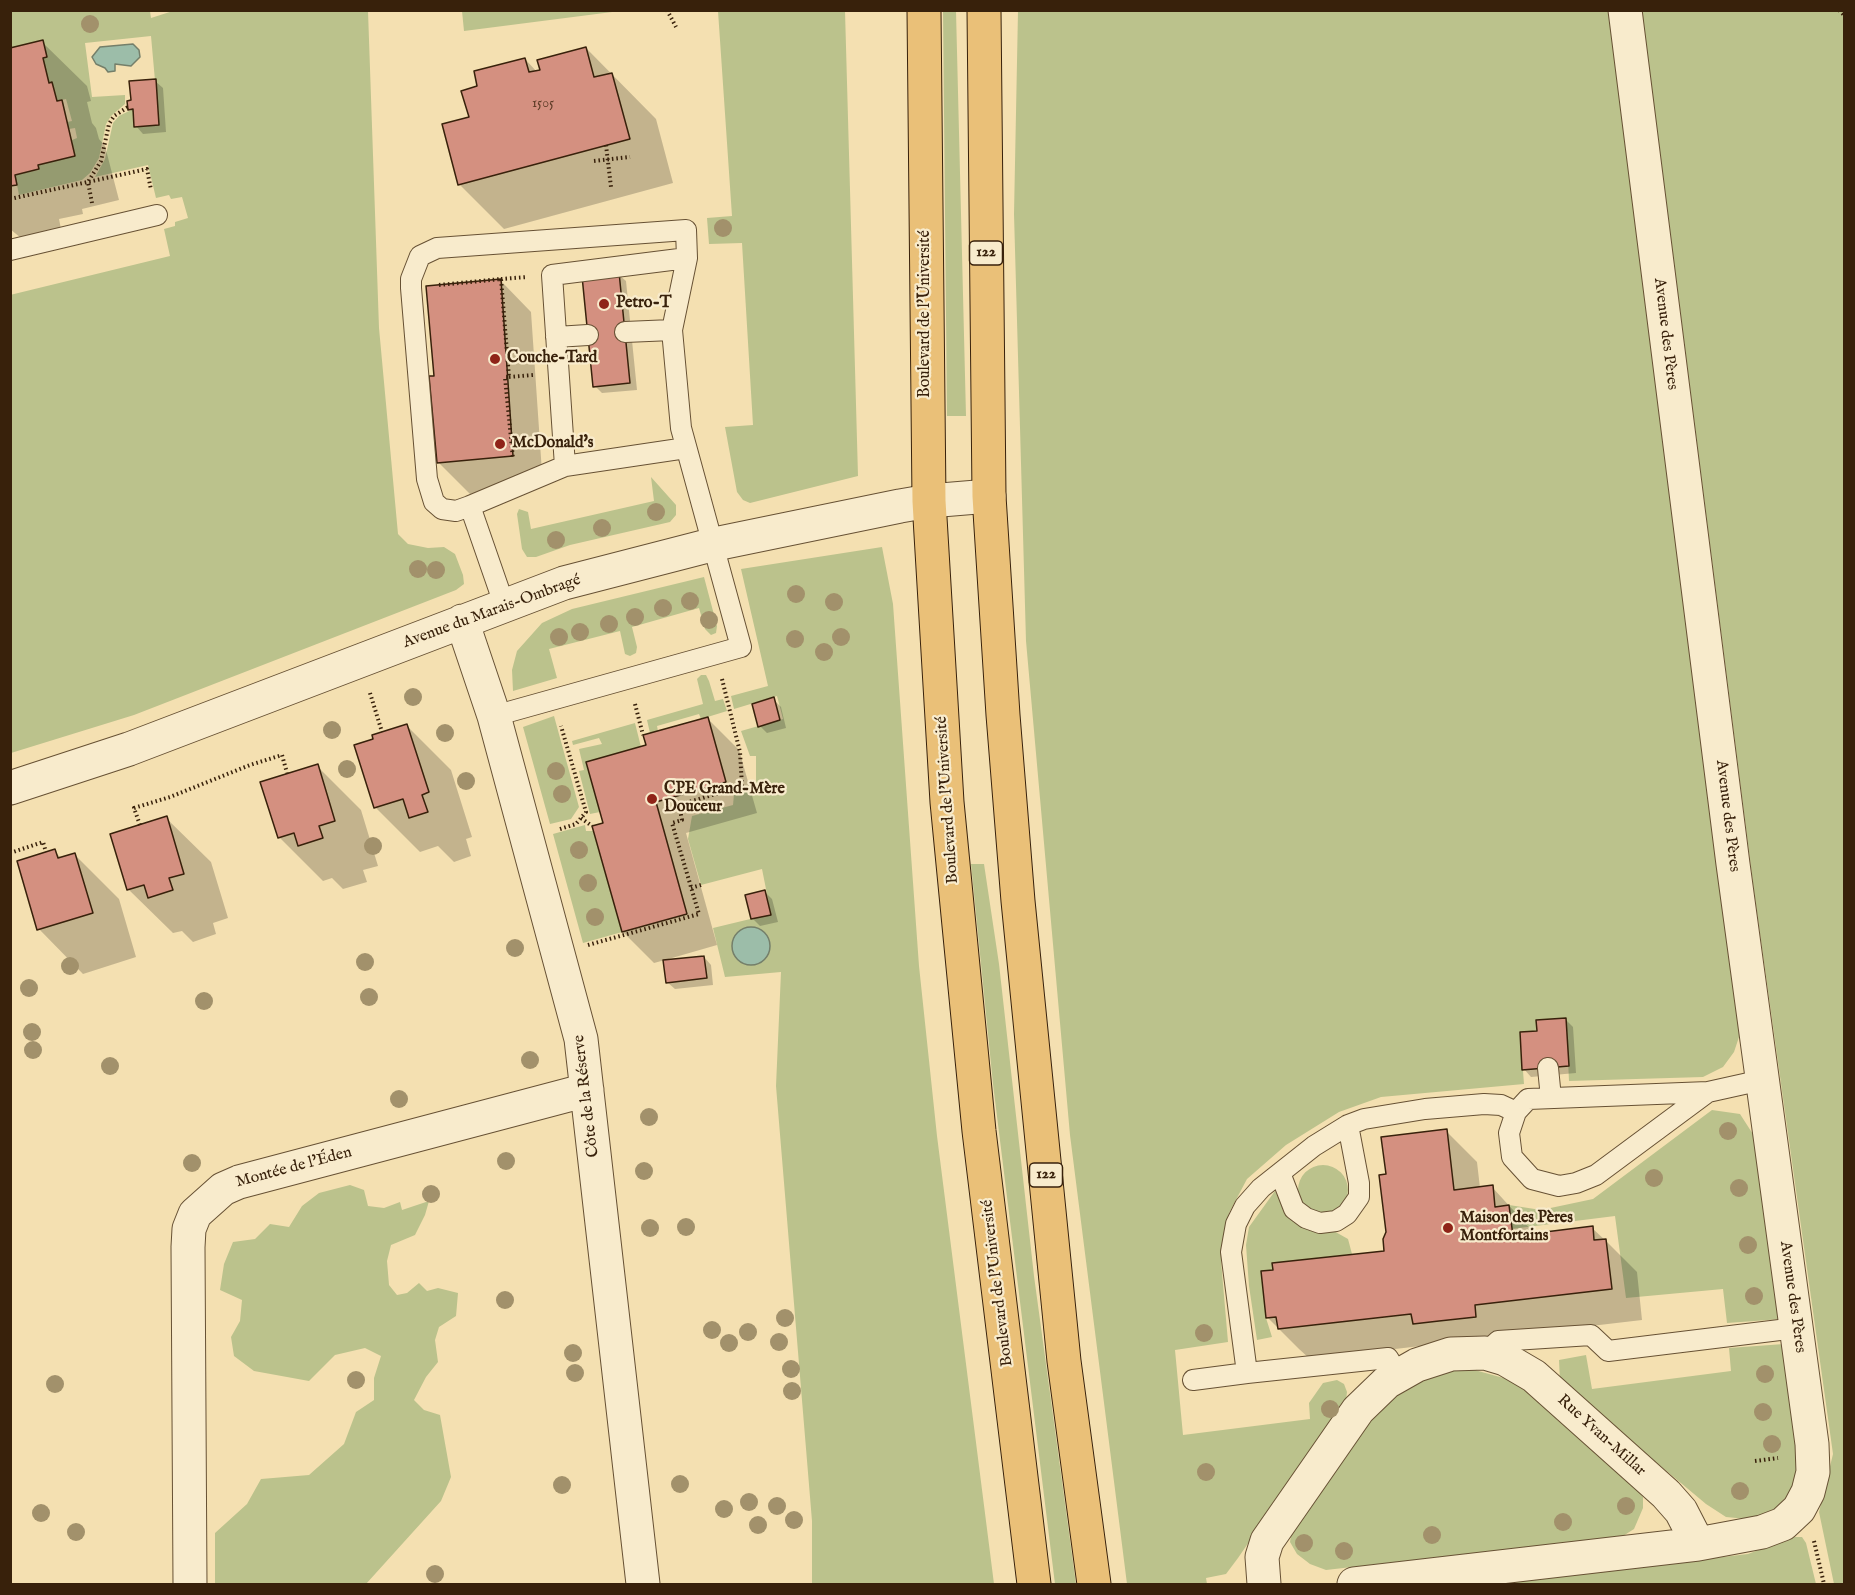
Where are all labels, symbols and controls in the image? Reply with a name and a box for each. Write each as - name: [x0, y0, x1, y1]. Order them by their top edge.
- house number: 1505: [532, 96, 554, 112]
- street label: Boulevard de l'Université: [916, 230, 936, 398]
- road number: 122: [970, 241, 1002, 265]
- street label: Avenue des Pères: [1649, 277, 1681, 391]
- place label: Petro-T: [616, 294, 671, 314]
- marker: Petro-T: [597, 297, 611, 311]
- place label: Couche-Tard: [507, 349, 597, 369]
- marker: Couche-Tard: [488, 352, 502, 366]
- place label: McDonald's: [512, 434, 593, 454]
- marker: McDonald's: [493, 437, 507, 451]
- street label: Avenue du Marais-Ombragé: [401, 571, 583, 653]
- street label: Boulevard de l'Université: [933, 716, 963, 884]
- street label: Avenue des Pères: [1711, 759, 1743, 873]
- place label: CPE Grand-Mère Douceur: [664, 780, 785, 818]
- marker: CPE Grand-Mère Douceur: [645, 792, 659, 806]
- street label: Côte de la Réserve: [570, 1034, 604, 1158]
- street label: Montée de l'Éden: [234, 1143, 354, 1193]
- road number: 122: [1030, 1163, 1062, 1187]
- street label: Boulevard de l'Université: [978, 1199, 1018, 1367]
- place label: Maison des Pères Montfortains: [1460, 1209, 1573, 1247]
- marker: Maison des Pères Montfortains: [1441, 1221, 1455, 1235]
- street label: Avenue des Pères: [1775, 1240, 1809, 1354]
- street label: Rue Yvan-Millar: [1553, 1391, 1649, 1481]

